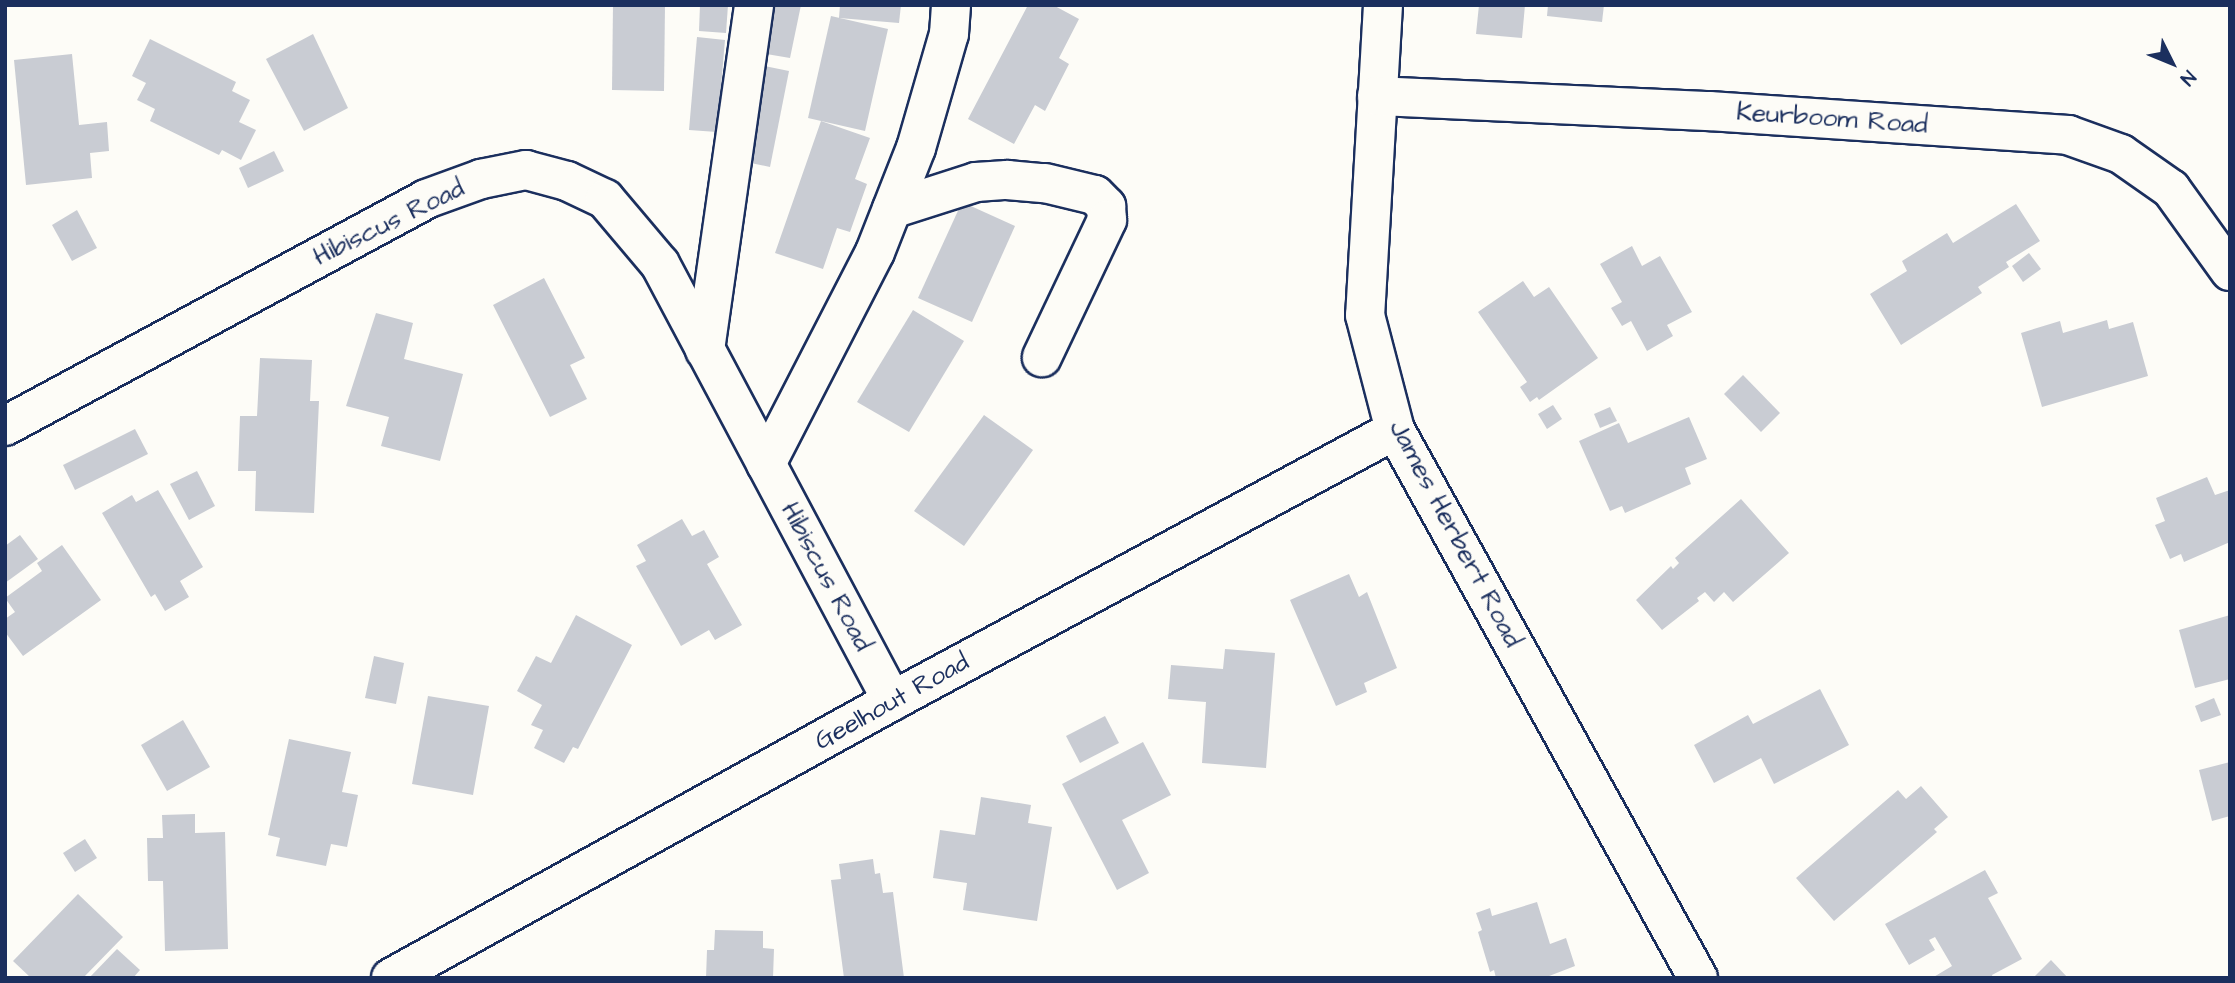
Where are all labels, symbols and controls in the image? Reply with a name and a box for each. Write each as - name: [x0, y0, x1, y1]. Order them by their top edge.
- north arrow: [2137, 28, 2207, 98]
- text: N: [2174, 64, 2202, 91]
- street label: Keurboom Road: [1735, 97, 1929, 141]
- street label: Hibiscus Road: [308, 173, 470, 273]
- street label: James Herbert Road: [1382, 415, 1528, 653]
- street label: Hibiscus Road: [774, 497, 878, 657]
- street label: Geelhout Road: [809, 647, 975, 757]

